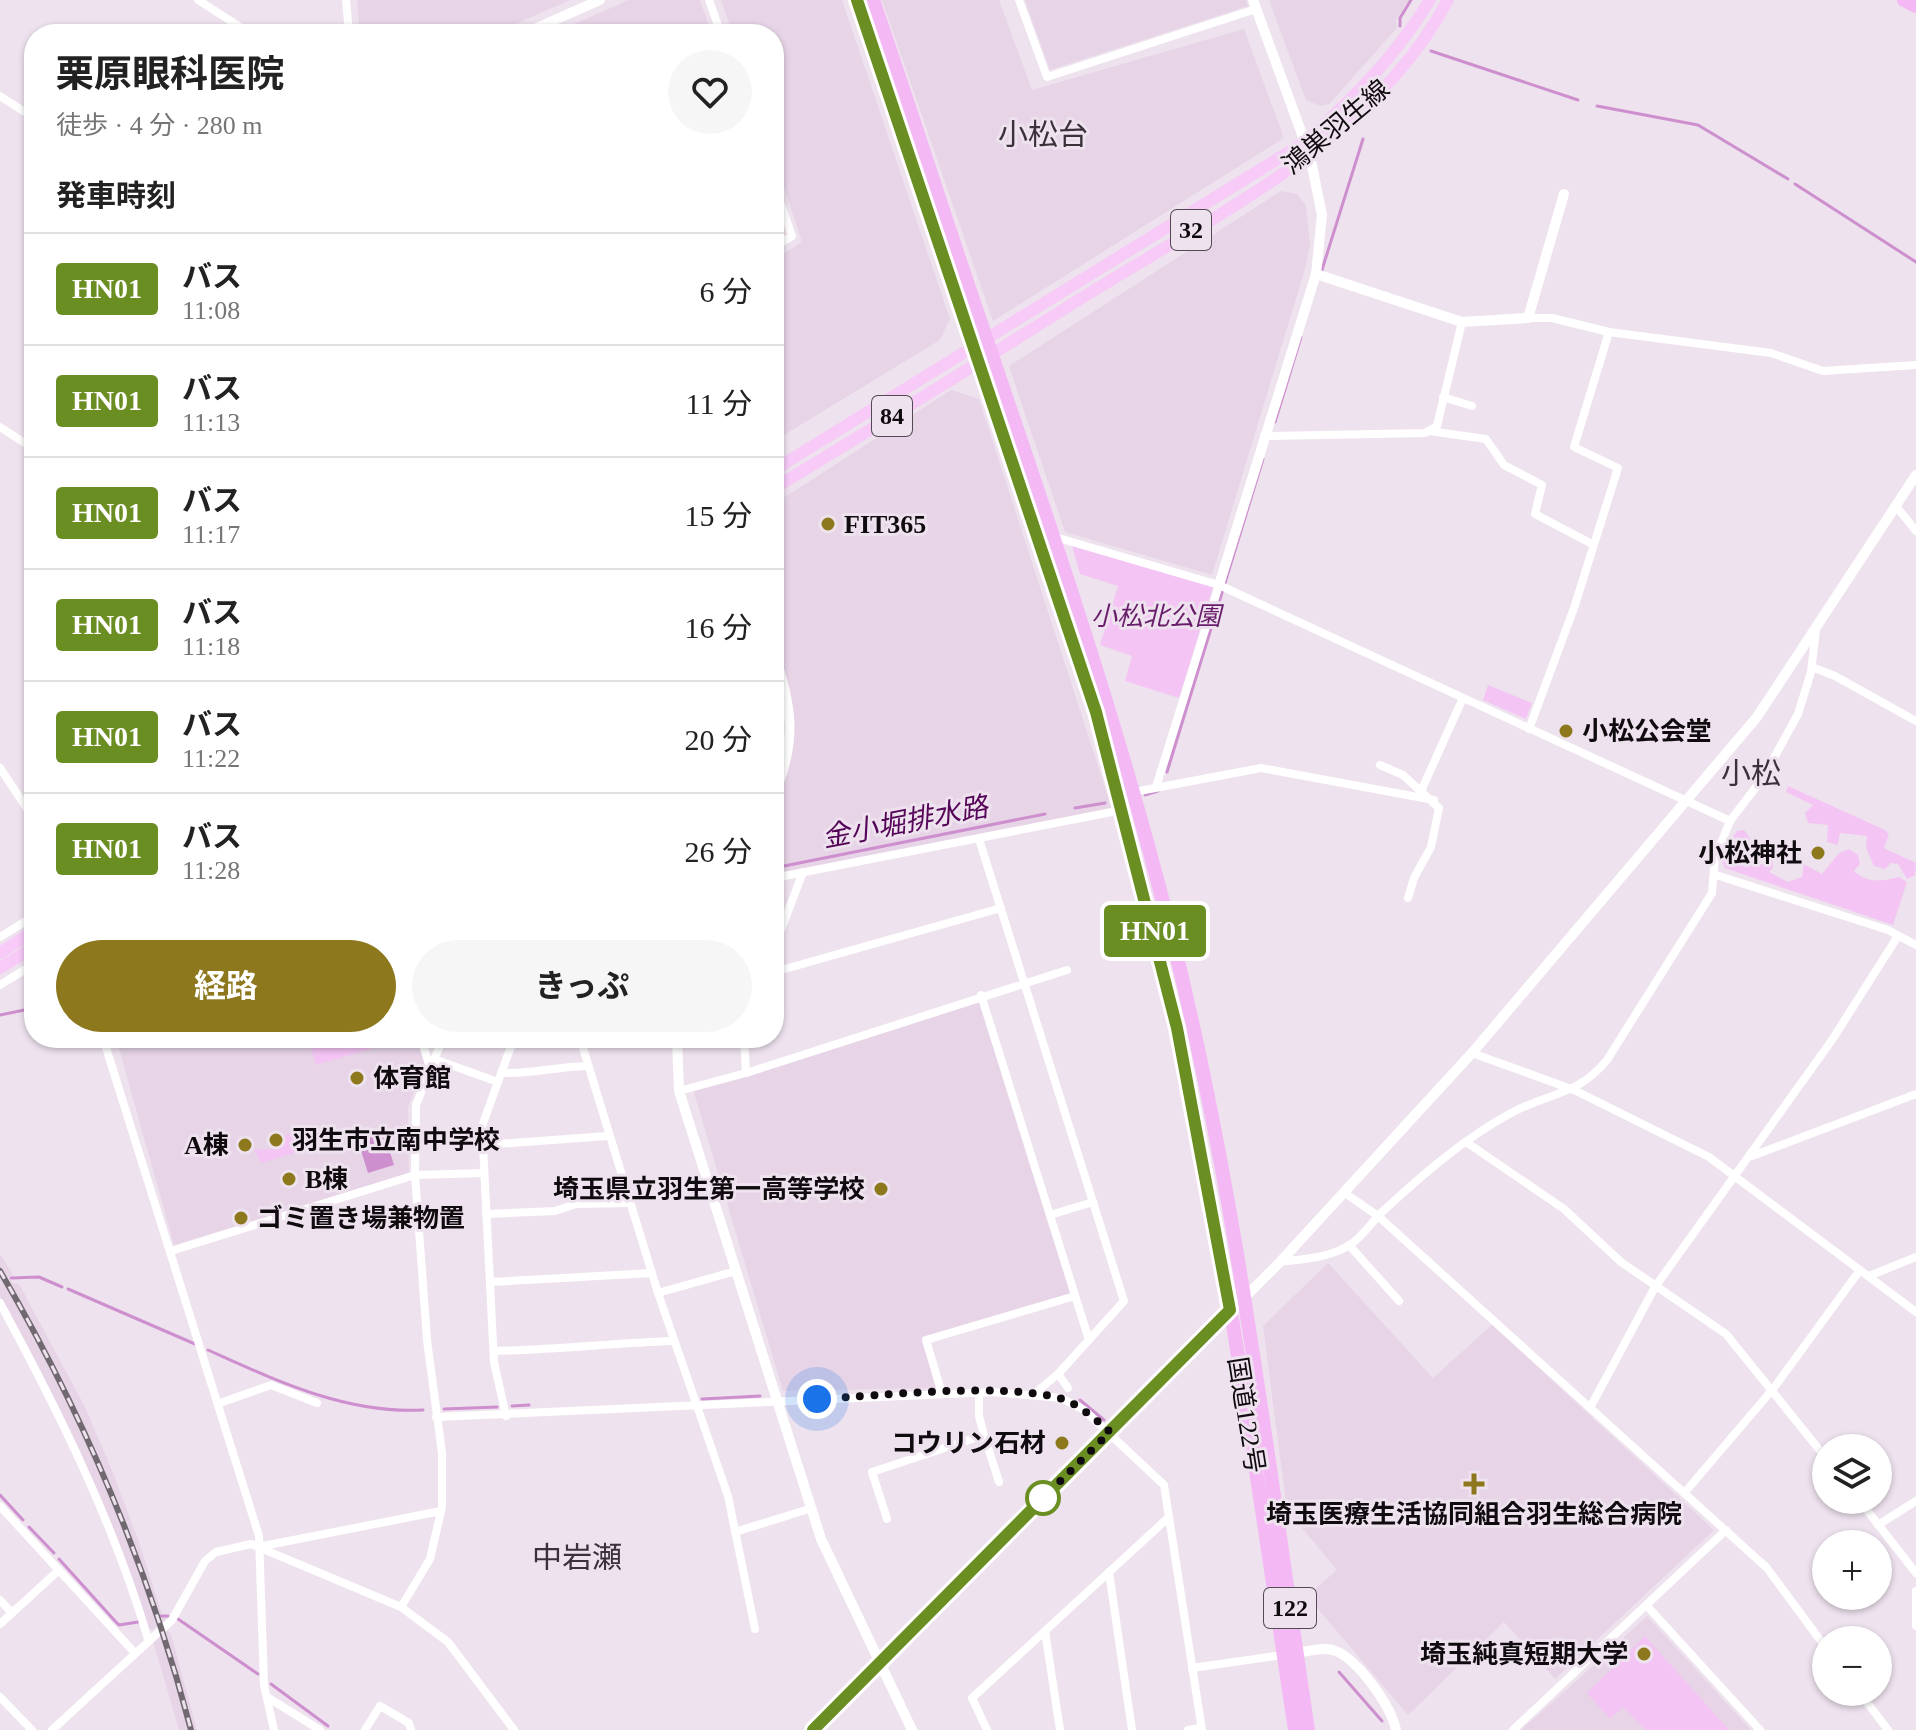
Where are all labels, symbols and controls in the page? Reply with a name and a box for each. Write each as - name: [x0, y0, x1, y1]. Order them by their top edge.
- button: heart: [668, 50, 752, 134]
- text: 栗原眼科医院: [56, 53, 284, 95]
- street label: 鴻巣羽生線: [1277, 74, 1395, 180]
- text: 徒歩 · 4 分 · 280 m: [56, 111, 263, 140]
- district label: 小松台: [998, 118, 1088, 151]
- text: 発車時刻: [56, 179, 176, 212]
- road number: 32: [1171, 210, 1211, 250]
- text: バス: [182, 260, 242, 293]
- text: HN01: [72, 273, 142, 304]
- text: 6 分: [700, 275, 752, 308]
- text: 11:08: [182, 296, 240, 325]
- text: バス: [182, 372, 242, 405]
- text: HN01: [72, 385, 142, 416]
- text: 11 分: [686, 387, 752, 420]
- road number: 84: [872, 396, 912, 436]
- text: 11:13: [182, 408, 240, 437]
- text: バス: [182, 484, 242, 517]
- text: HN01: [72, 497, 142, 528]
- text: 15 分: [685, 499, 752, 532]
- place label: FIT365: [844, 510, 926, 539]
- marker: FIT365: [819, 515, 837, 533]
- text: 11:17: [182, 520, 240, 549]
- text: バス: [182, 596, 242, 629]
- park label: 小松北公園: [1091, 602, 1225, 631]
- text: HN01: [72, 609, 142, 640]
- text: 16 分: [685, 611, 752, 644]
- text: 11:18: [182, 632, 240, 661]
- text: バス: [182, 708, 242, 741]
- place label: 小松公会堂: [1582, 717, 1712, 746]
- text: HN01: [72, 721, 142, 752]
- marker: 小松公会堂: [1557, 722, 1575, 740]
- text: 20 分: [685, 723, 752, 756]
- text: 11:22: [182, 744, 240, 773]
- district label: 小松: [1721, 757, 1781, 790]
- water label: 金小堀排水路: [820, 790, 992, 853]
- text: バス: [182, 820, 242, 853]
- text: HN01: [72, 833, 142, 864]
- text: 26 分: [685, 835, 752, 868]
- place label: 小松神社: [1698, 839, 1802, 868]
- marker: 小松神社: [1809, 844, 1827, 862]
- text: 11:28: [182, 856, 240, 885]
- line badge: HN01: [1099, 905, 1211, 957]
- text: HN01: [1120, 915, 1190, 946]
- button: 経路: [56, 940, 396, 1032]
- button: きっぷ: [412, 940, 752, 1032]
- place label: 体育館: [373, 1064, 451, 1093]
- marker: 体育館: [348, 1069, 366, 1087]
- place label: 羽生市立南中学校: [292, 1126, 500, 1155]
- place label: A棟: [184, 1131, 229, 1160]
- marker: 羽生市立南中学校: [267, 1131, 285, 1149]
- marker: A棟: [236, 1136, 254, 1154]
- place label: B棟: [305, 1165, 348, 1194]
- marker: B棟: [280, 1170, 298, 1188]
- place label: 埼玉県立羽生第一高等学校: [553, 1175, 865, 1204]
- marker: 埼玉県立羽生第一高等学校: [872, 1180, 890, 1198]
- place label: ゴミ置き場兼物置: [257, 1204, 465, 1233]
- marker: ゴミ置き場兼物置: [232, 1209, 250, 1227]
- street label: 国道122号: [1223, 1355, 1269, 1475]
- your location: [797, 1379, 837, 1419]
- place label: コウリン石材: [891, 1429, 1046, 1458]
- marker: コウリン石材: [1053, 1434, 1071, 1452]
- map controls: [1812, 1434, 1892, 1706]
- button: layers: [1812, 1434, 1892, 1514]
- marker: 埼玉医療生活協同組合羽生総合病院: [1463, 1473, 1485, 1495]
- unlabelled marker: [1026, 1481, 1060, 1515]
- place label: 埼玉医療生活協同組合羽生総合病院: [1266, 1500, 1682, 1529]
- button: +: [1812, 1530, 1892, 1610]
- district label: 中岩瀬: [532, 1541, 622, 1574]
- road number: 122: [1264, 1588, 1316, 1628]
- button: −: [1812, 1626, 1892, 1706]
- place label: 埼玉純真短期大学: [1420, 1640, 1628, 1669]
- marker: 埼玉純真短期大学: [1635, 1645, 1653, 1663]

